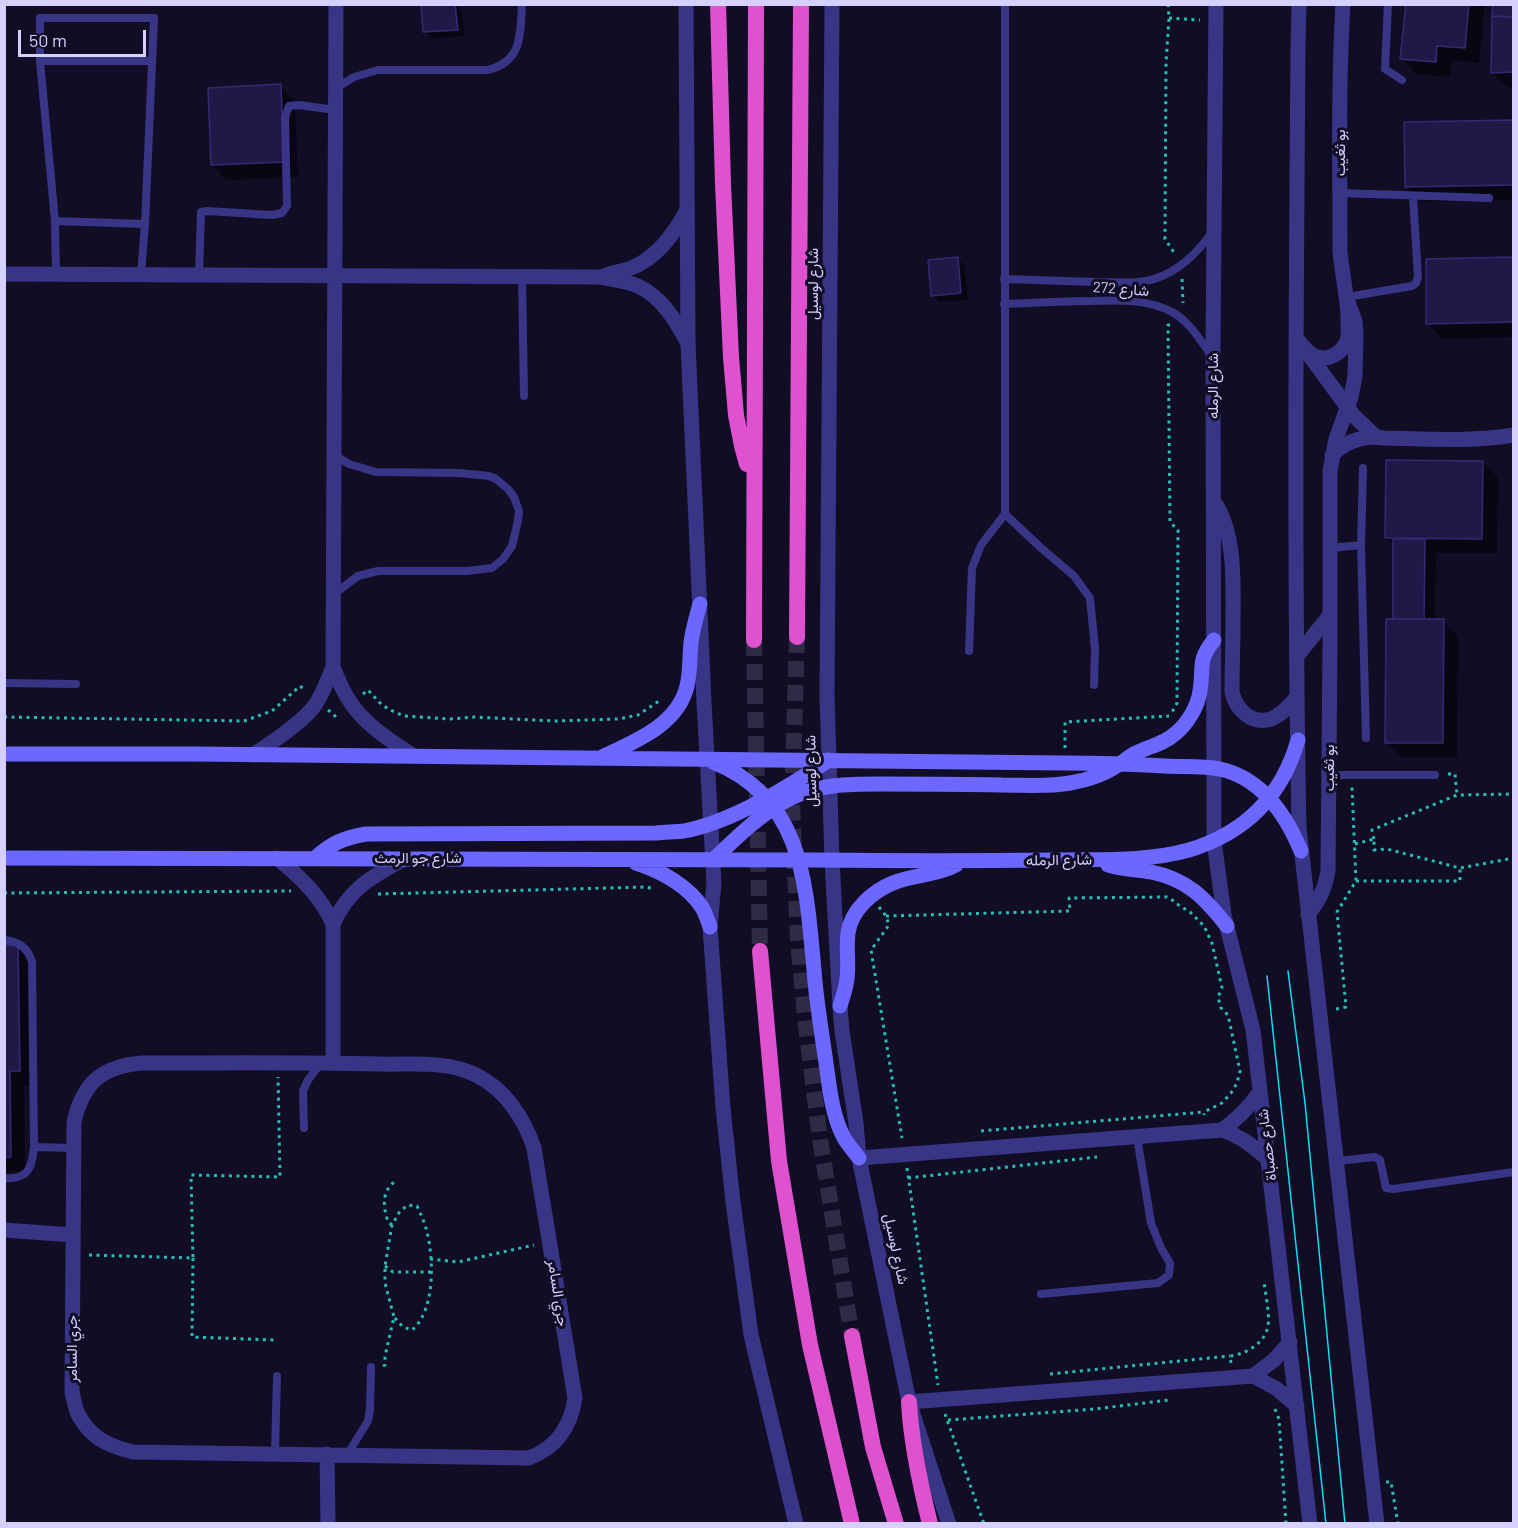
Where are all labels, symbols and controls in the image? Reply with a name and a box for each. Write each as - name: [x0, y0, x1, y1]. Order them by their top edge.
- scale bar: [21, 18, 148, 56]
- text: 50 m: [29, 29, 67, 51]
- street label: بو ثغيب: [1331, 130, 1349, 176]
- street label: شارع لوسيل: [804, 248, 822, 320]
- street label: شارع 272: [1092, 278, 1150, 300]
- street label: شارع الرمله: [1204, 353, 1222, 419]
- street label: شارع لوسيل: [801, 735, 821, 807]
- street label: بو ثغيب: [1320, 745, 1338, 791]
- street label: شارع جو الرمث: [374, 849, 462, 867]
- street label: شارع الرمله: [1026, 850, 1092, 870]
- street label: شارع حصباة: [1254, 1108, 1280, 1182]
- street label: شارع لوسيل: [880, 1212, 912, 1286]
- street label: جري السامر: [544, 1258, 572, 1328]
- street label: جري السامر: [63, 1315, 81, 1383]

